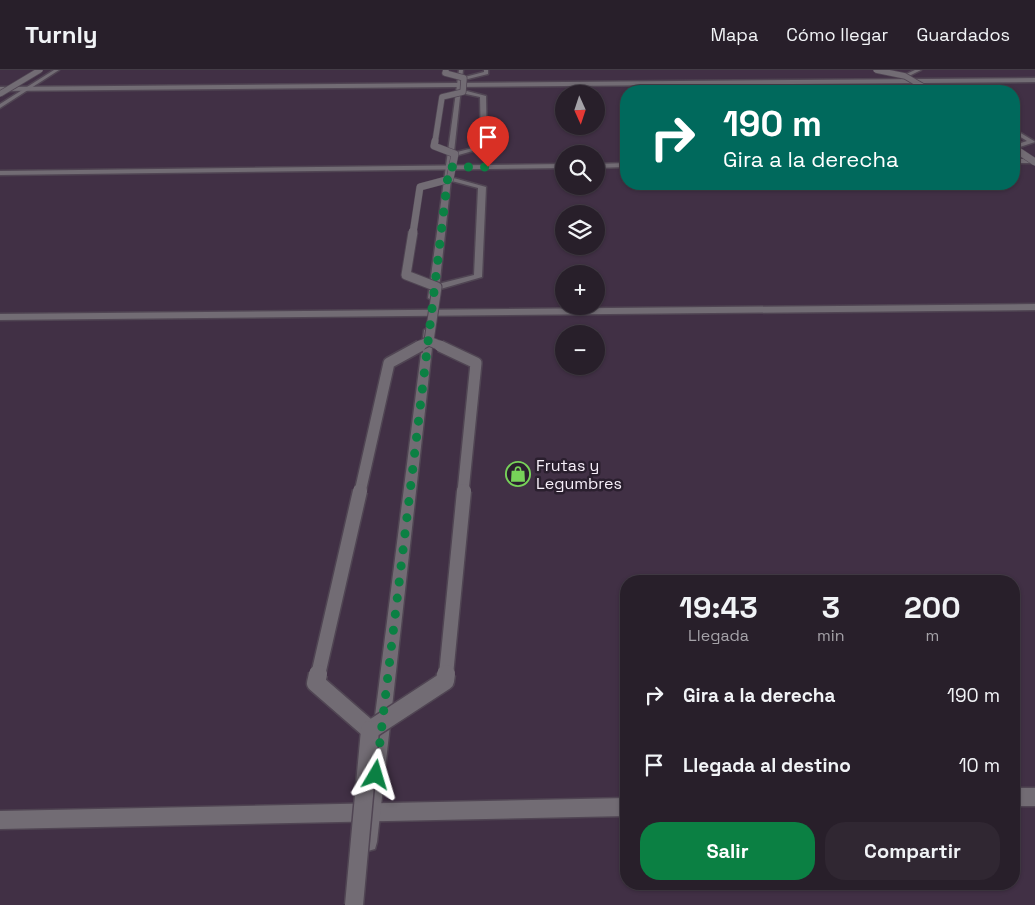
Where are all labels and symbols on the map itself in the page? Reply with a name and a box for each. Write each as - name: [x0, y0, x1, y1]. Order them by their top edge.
- north arrow: [555, 85, 605, 135]
- pin: [467, 116, 509, 167]
- place label: Frutas y Legumbres: [536, 455, 622, 494]
- shop icon: Frutas y Legumbres: [505, 461, 531, 487]
- position arrow: [349, 748, 401, 800]

